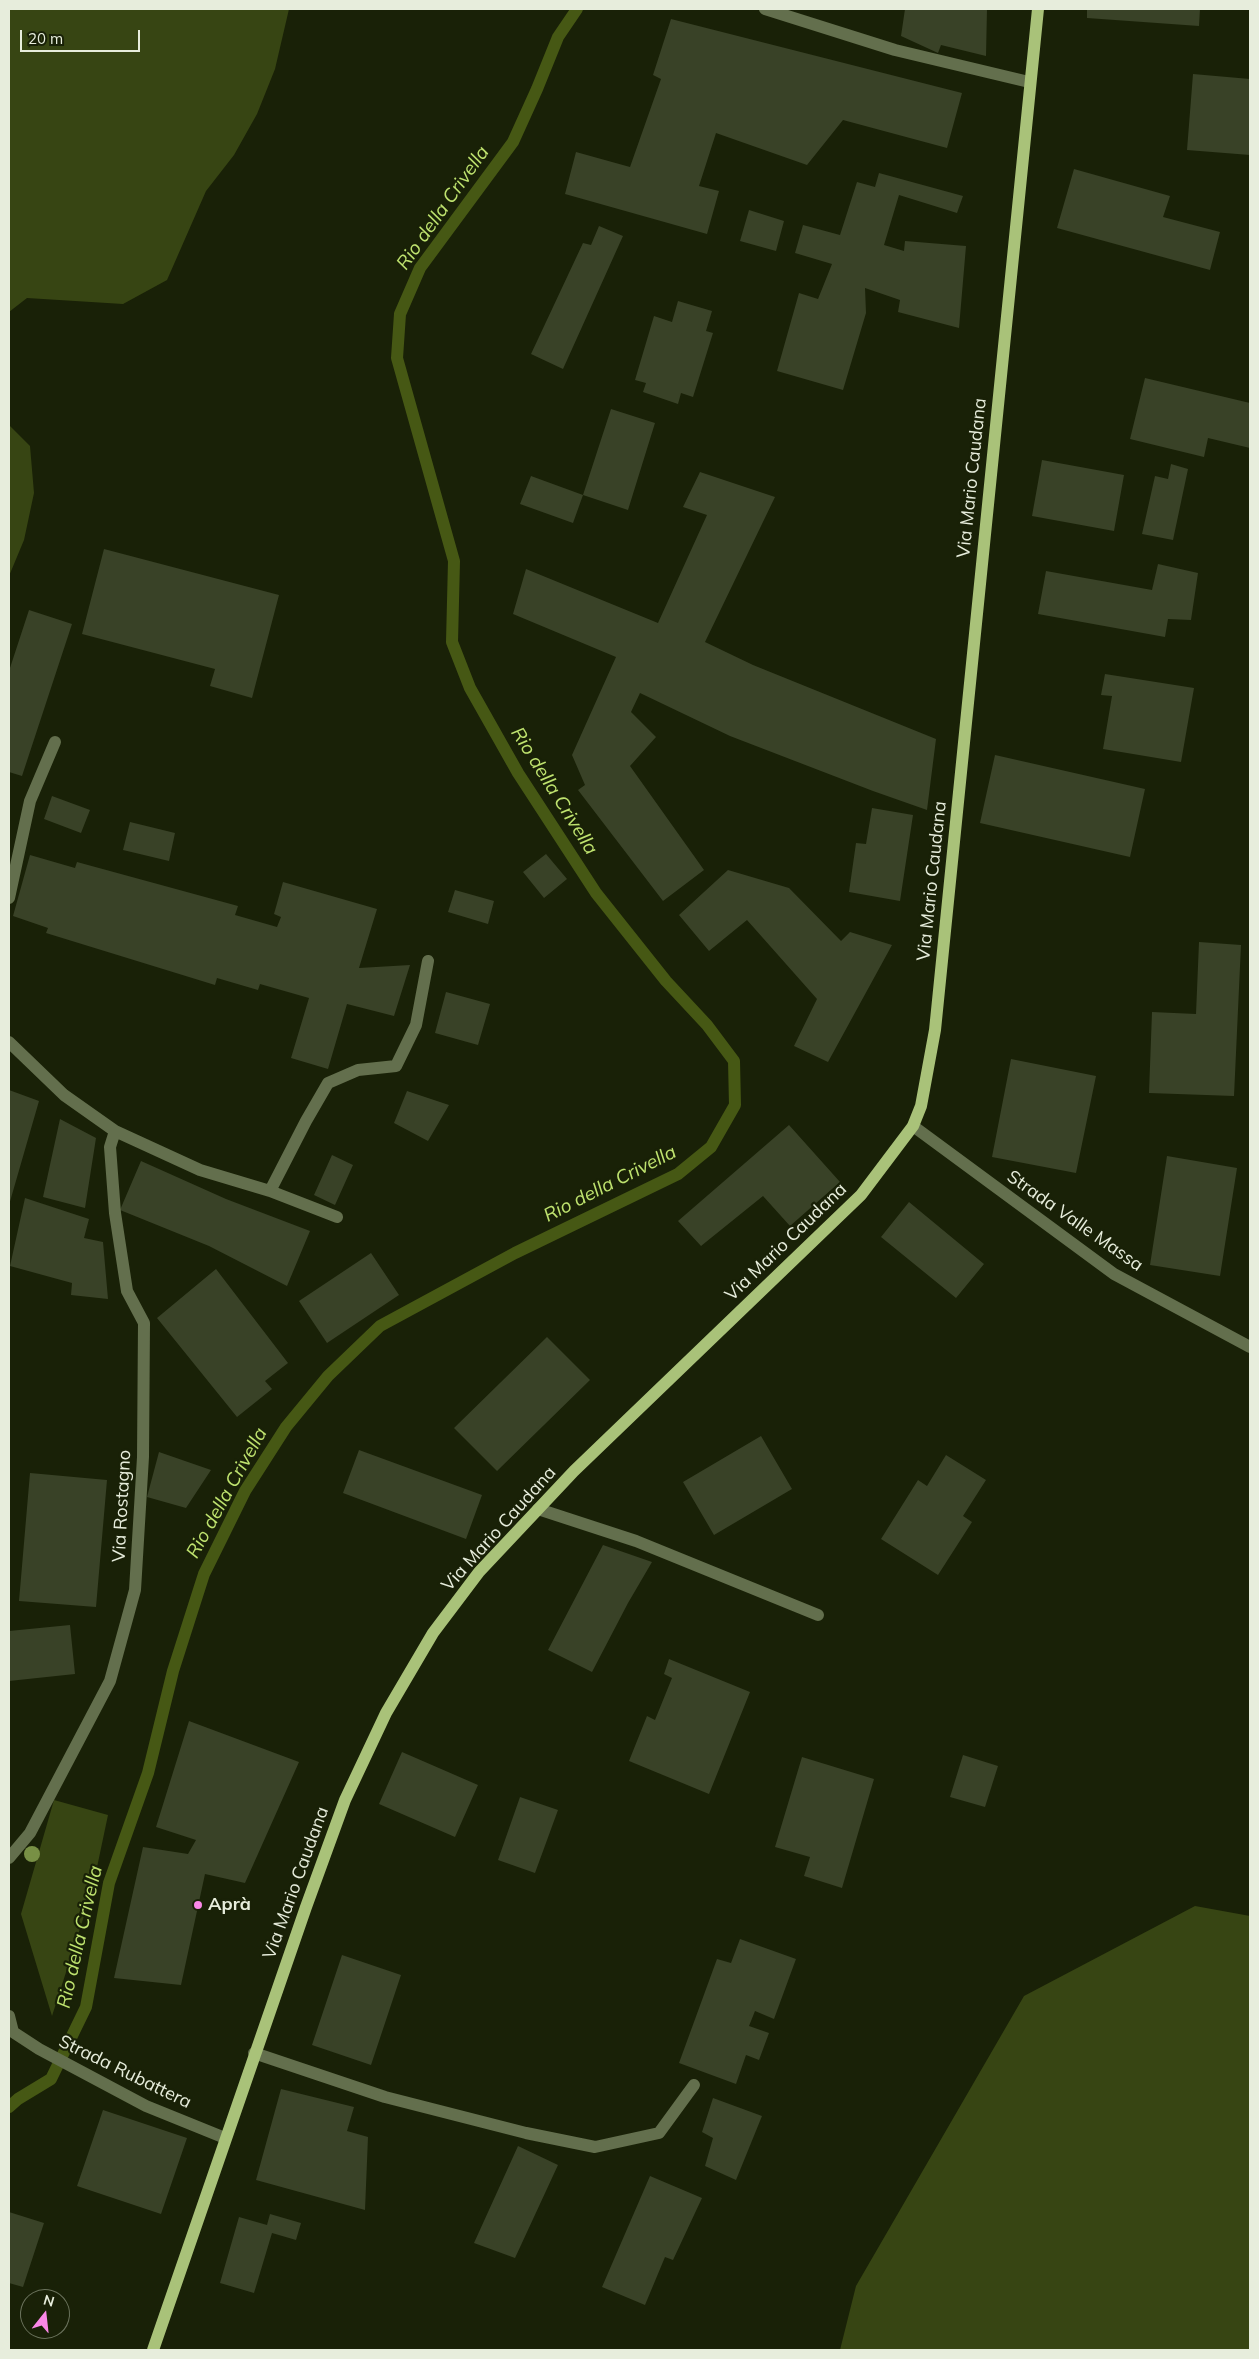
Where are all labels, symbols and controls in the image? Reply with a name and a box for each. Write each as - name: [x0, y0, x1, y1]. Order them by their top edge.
- scale bar: [22, 20, 142, 52]
- text: 20 m: [28, 29, 63, 48]
- water label: Rio della Crivella: [392, 142, 494, 274]
- street label: Via Mario Caudana: [953, 397, 991, 559]
- water label: Rio della Crivella: [506, 723, 602, 859]
- street label: Via Mario Caudana: [913, 800, 951, 962]
- water label: Rio della Crivella: [540, 1141, 680, 1227]
- street label: Strada Valle Massa: [1003, 1166, 1147, 1276]
- street label: Via Mario Caudana: [721, 1178, 851, 1306]
- water label: Rio della Crivella: [182, 1424, 272, 1562]
- street label: Via Rostagno: [108, 1449, 136, 1563]
- street label: Via Mario Caudana: [437, 1462, 561, 1596]
- street label: Via Mario Caudana: [258, 1804, 334, 1962]
- water label: Rio della Crivella: [52, 1863, 108, 2011]
- place label: Aprà: [208, 1894, 251, 1916]
- marker: Aprà: [192, 1899, 204, 1911]
- street label: Strada Rubattera: [55, 2031, 195, 2113]
- north arrow: [20, 2289, 70, 2339]
- text: N: [41, 2290, 56, 2311]

